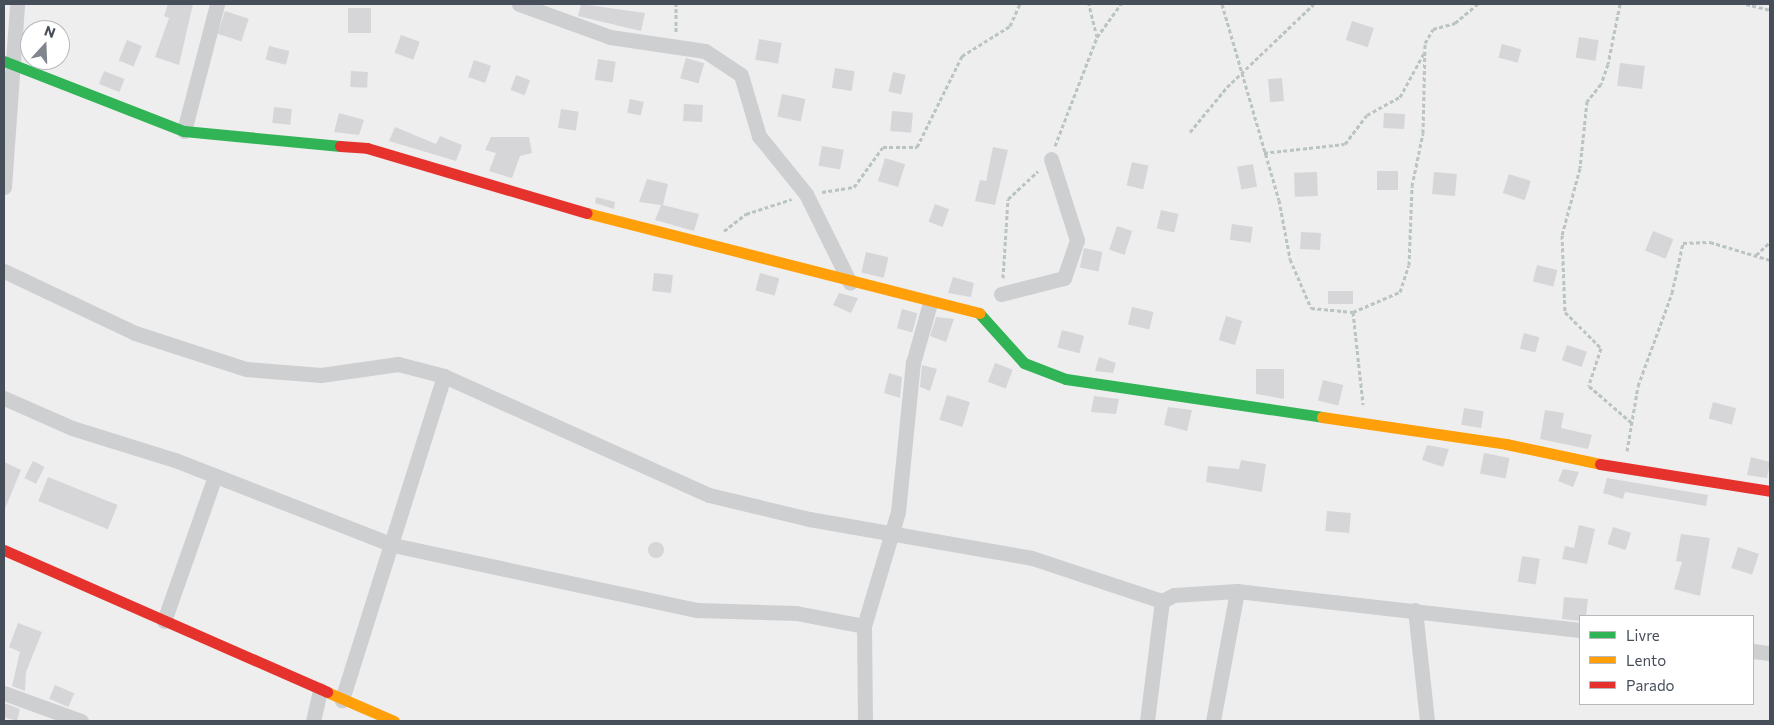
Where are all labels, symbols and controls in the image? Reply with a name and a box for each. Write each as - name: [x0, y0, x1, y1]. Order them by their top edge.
- north arrow: [20, 20, 70, 70]
- text: N: [42, 22, 58, 41]
- legend: [1579, 615, 1754, 705]
- text: Livre: [1626, 626, 1660, 644]
- text: Lento: [1626, 651, 1666, 669]
- text: Parado: [1626, 676, 1675, 694]

